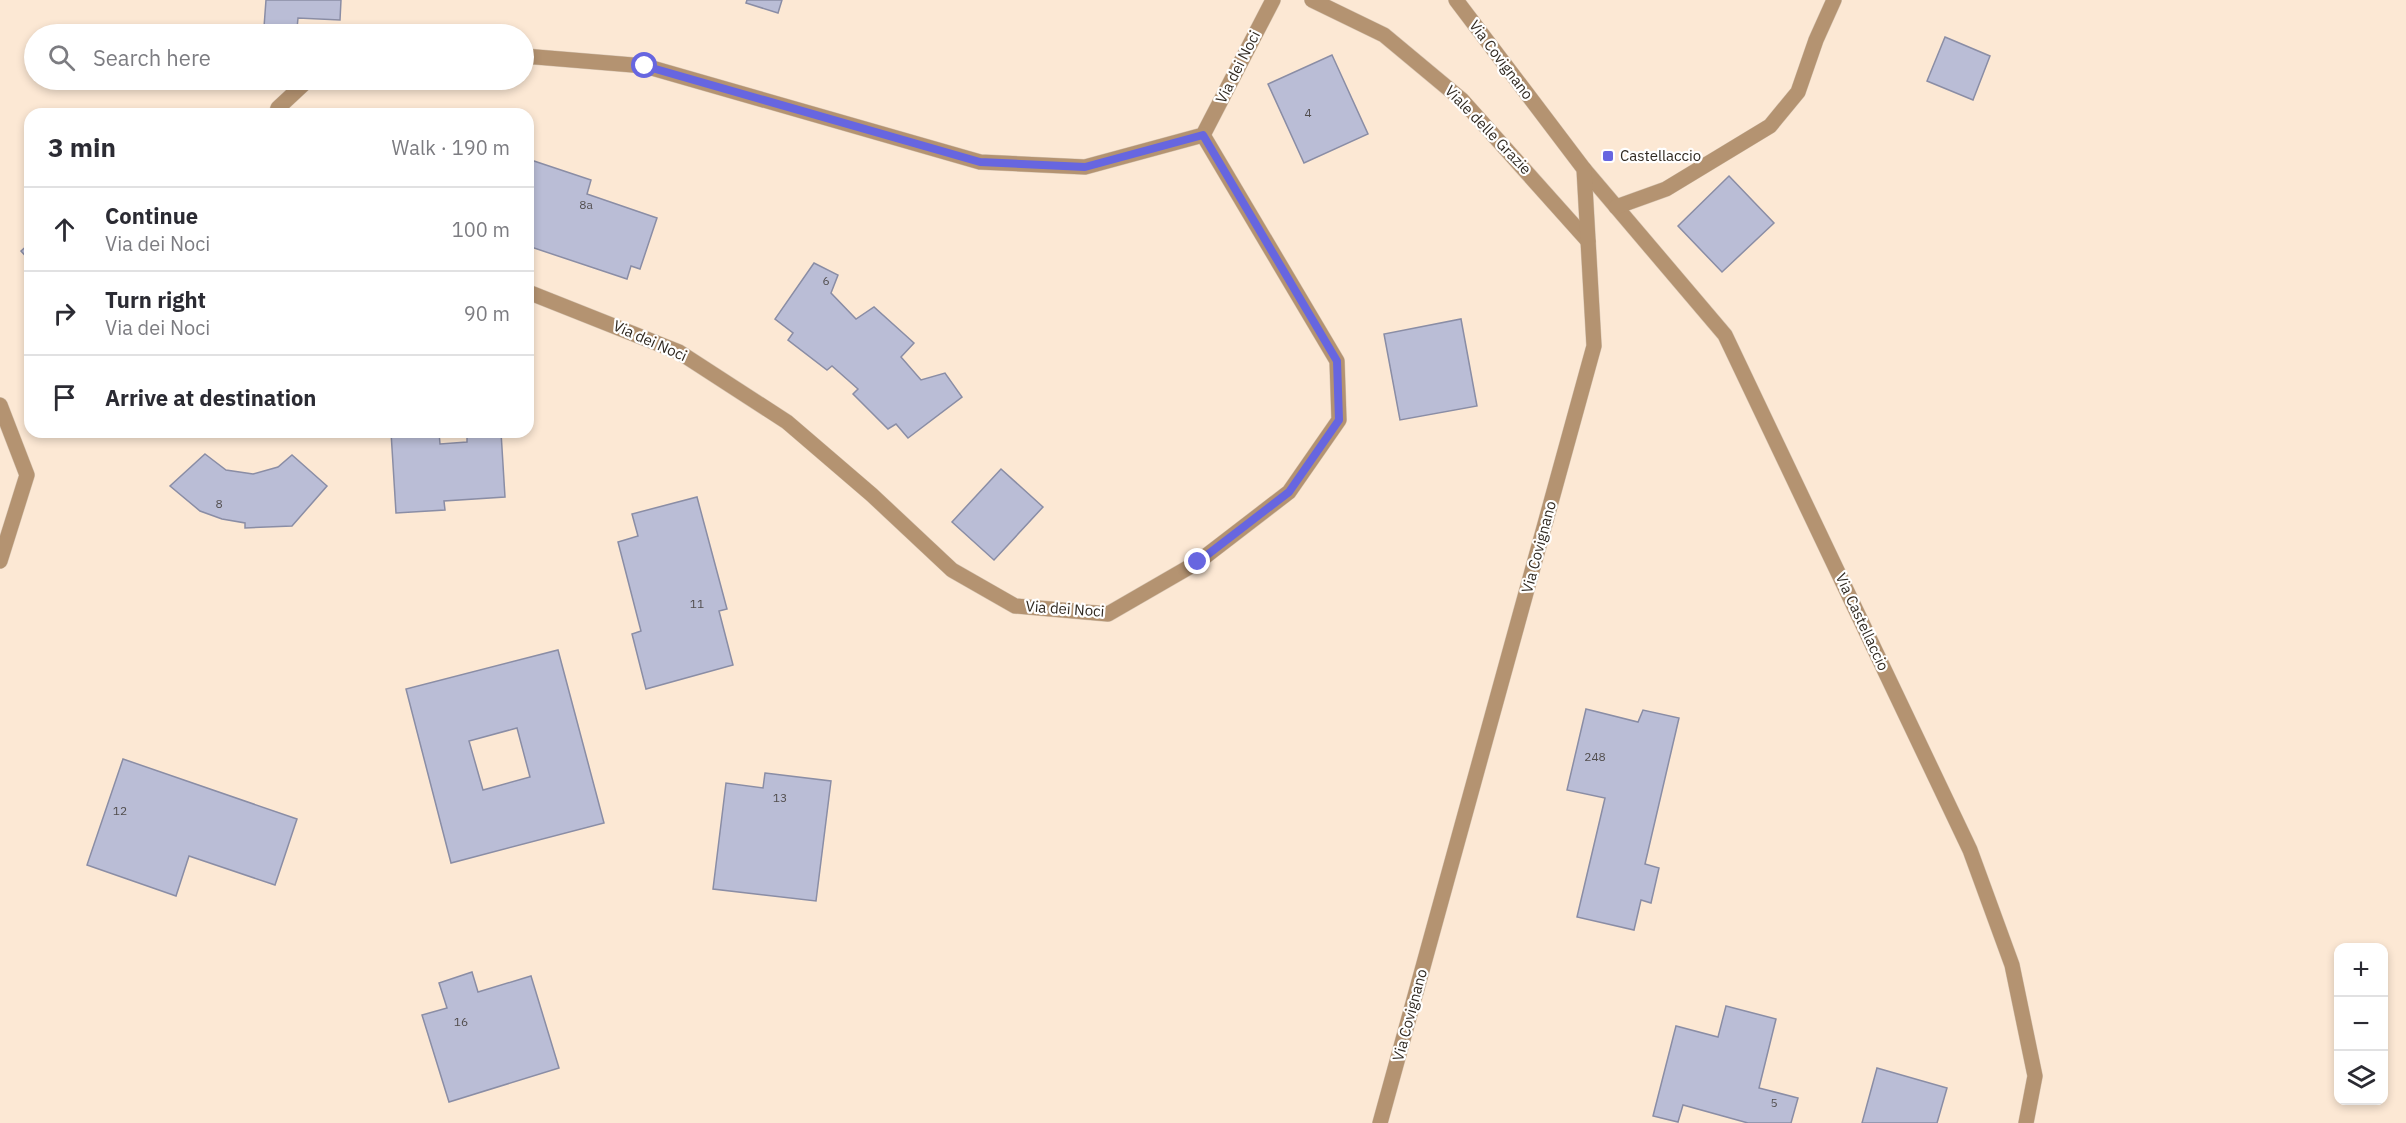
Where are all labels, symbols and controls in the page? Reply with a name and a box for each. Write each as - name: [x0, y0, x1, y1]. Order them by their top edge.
- street label: Via Covignano: [1465, 16, 1537, 103]
- search box: [24, 24, 534, 90]
- street label: Via dei Noci: [1211, 27, 1264, 106]
- icon: search: [45, 41, 78, 74]
- text: Search here: [93, 43, 211, 72]
- route start: [631, 52, 657, 78]
- street label: Viale delle Grazie: [1441, 81, 1536, 178]
- house number: 4: [1304, 105, 1312, 120]
- text: 3 min: [48, 130, 116, 164]
- text: Walk · 190 m: [392, 134, 510, 161]
- place label: Castellaccio: [1620, 146, 1701, 165]
- marker: Castellaccio: [1601, 149, 1615, 163]
- house number: 8a: [579, 197, 593, 212]
- text: Continue: [105, 201, 198, 230]
- icon: ahead: [48, 213, 81, 246]
- text: 100 m: [452, 216, 510, 243]
- text: Via dei Noci: [105, 230, 210, 257]
- house number: 6: [822, 273, 830, 288]
- text: Turn right: [105, 285, 206, 314]
- icon: right: [48, 297, 81, 330]
- text: 90 m: [464, 300, 510, 327]
- text: Via dei Noci: [105, 314, 210, 341]
- street label: Via dei Noci: [610, 316, 690, 365]
- icon: arrive: [48, 381, 81, 414]
- text: Arrive at destination: [105, 383, 316, 412]
- house number: 8: [215, 496, 223, 511]
- street label: Via Covignano: [1517, 499, 1560, 595]
- route end: [1184, 548, 1210, 574]
- street label: Via Castellaccio: [1832, 570, 1893, 674]
- house number: 11: [690, 596, 704, 611]
- street label: Via dei Noci: [1025, 596, 1105, 621]
- house number: 248: [1584, 749, 1606, 764]
- house number: 13: [773, 790, 787, 805]
- house number: 12: [113, 803, 127, 818]
- map controls: [2334, 943, 2388, 1105]
- button: +: [2334, 943, 2388, 997]
- street label: Via Covignano: [1388, 967, 1431, 1063]
- button: −: [2334, 997, 2388, 1051]
- house number: 16: [454, 1014, 468, 1029]
- button: layers: [2334, 1051, 2388, 1105]
- house number: 5: [1770, 1095, 1778, 1110]

